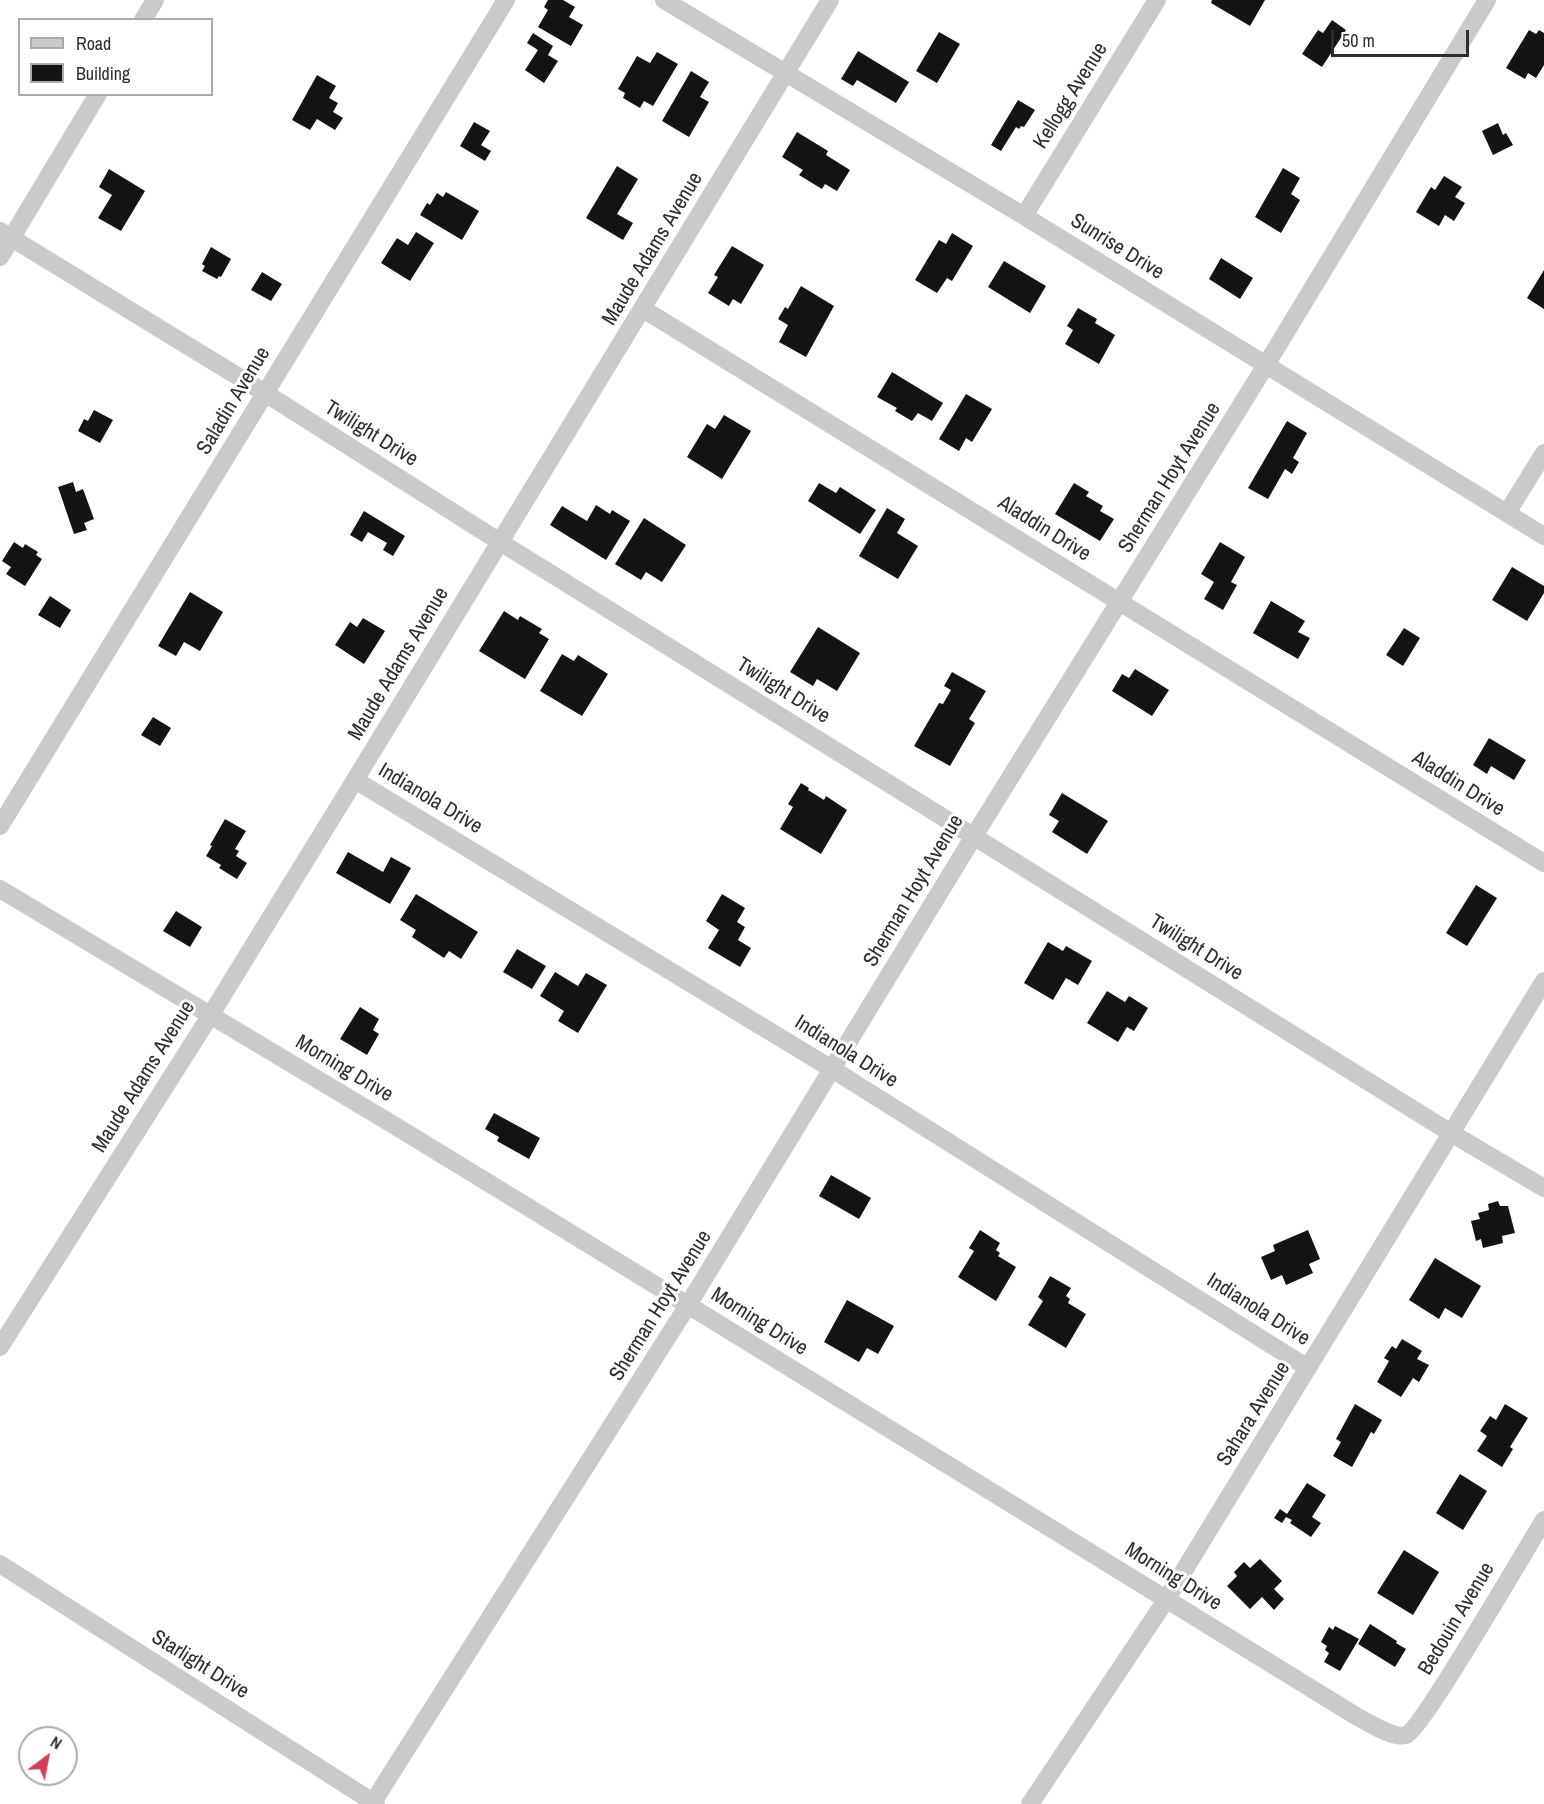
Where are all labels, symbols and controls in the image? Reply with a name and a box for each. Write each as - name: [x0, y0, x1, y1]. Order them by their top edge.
- legend: [18, 18, 213, 96]
- scale bar: [1334, 18, 1472, 56]
- text: 50 m: [1342, 28, 1375, 53]
- text: Road: [76, 31, 111, 56]
- street label: Kellogg Avenue: [1028, 38, 1114, 154]
- text: Building: [76, 61, 130, 86]
- street label: Maude Adams Avenue: [597, 168, 709, 330]
- street label: Sunrise Drive: [1066, 208, 1168, 286]
- street label: Saladin Avenue: [192, 343, 276, 459]
- street label: Twilight Drive: [320, 395, 422, 473]
- street label: Sherman Hoyt Avenue: [1113, 398, 1227, 558]
- street label: Aladdin Drive: [993, 491, 1095, 567]
- street label: Maude Adams Avenue: [343, 583, 455, 745]
- street label: Twilight Drive: [732, 652, 834, 730]
- street label: Aladdin Drive: [1407, 746, 1509, 822]
- street label: Indianola Drive: [373, 758, 487, 840]
- street label: Sherman Hoyt Avenue: [859, 810, 969, 972]
- street label: Twilight Drive: [1145, 909, 1247, 987]
- street label: Maude Adams Avenue: [87, 997, 201, 1157]
- street label: Indianola Drive: [790, 1010, 902, 1094]
- street label: Morning Drive: [291, 1030, 397, 1108]
- street label: Sherman Hoyt Avenue: [604, 1226, 718, 1386]
- street label: Indianola Drive: [1202, 1268, 1314, 1352]
- street label: Morning Drive: [706, 1282, 812, 1362]
- street label: Sahara Avenue: [1212, 1357, 1296, 1471]
- street label: Morning Drive: [1120, 1537, 1226, 1617]
- street label: Bedouin Avenue: [1413, 1558, 1501, 1680]
- street label: Starlight Drive: [147, 1625, 253, 1705]
- north arrow: [18, 1726, 78, 1786]
- text: N: [47, 1731, 66, 1754]

